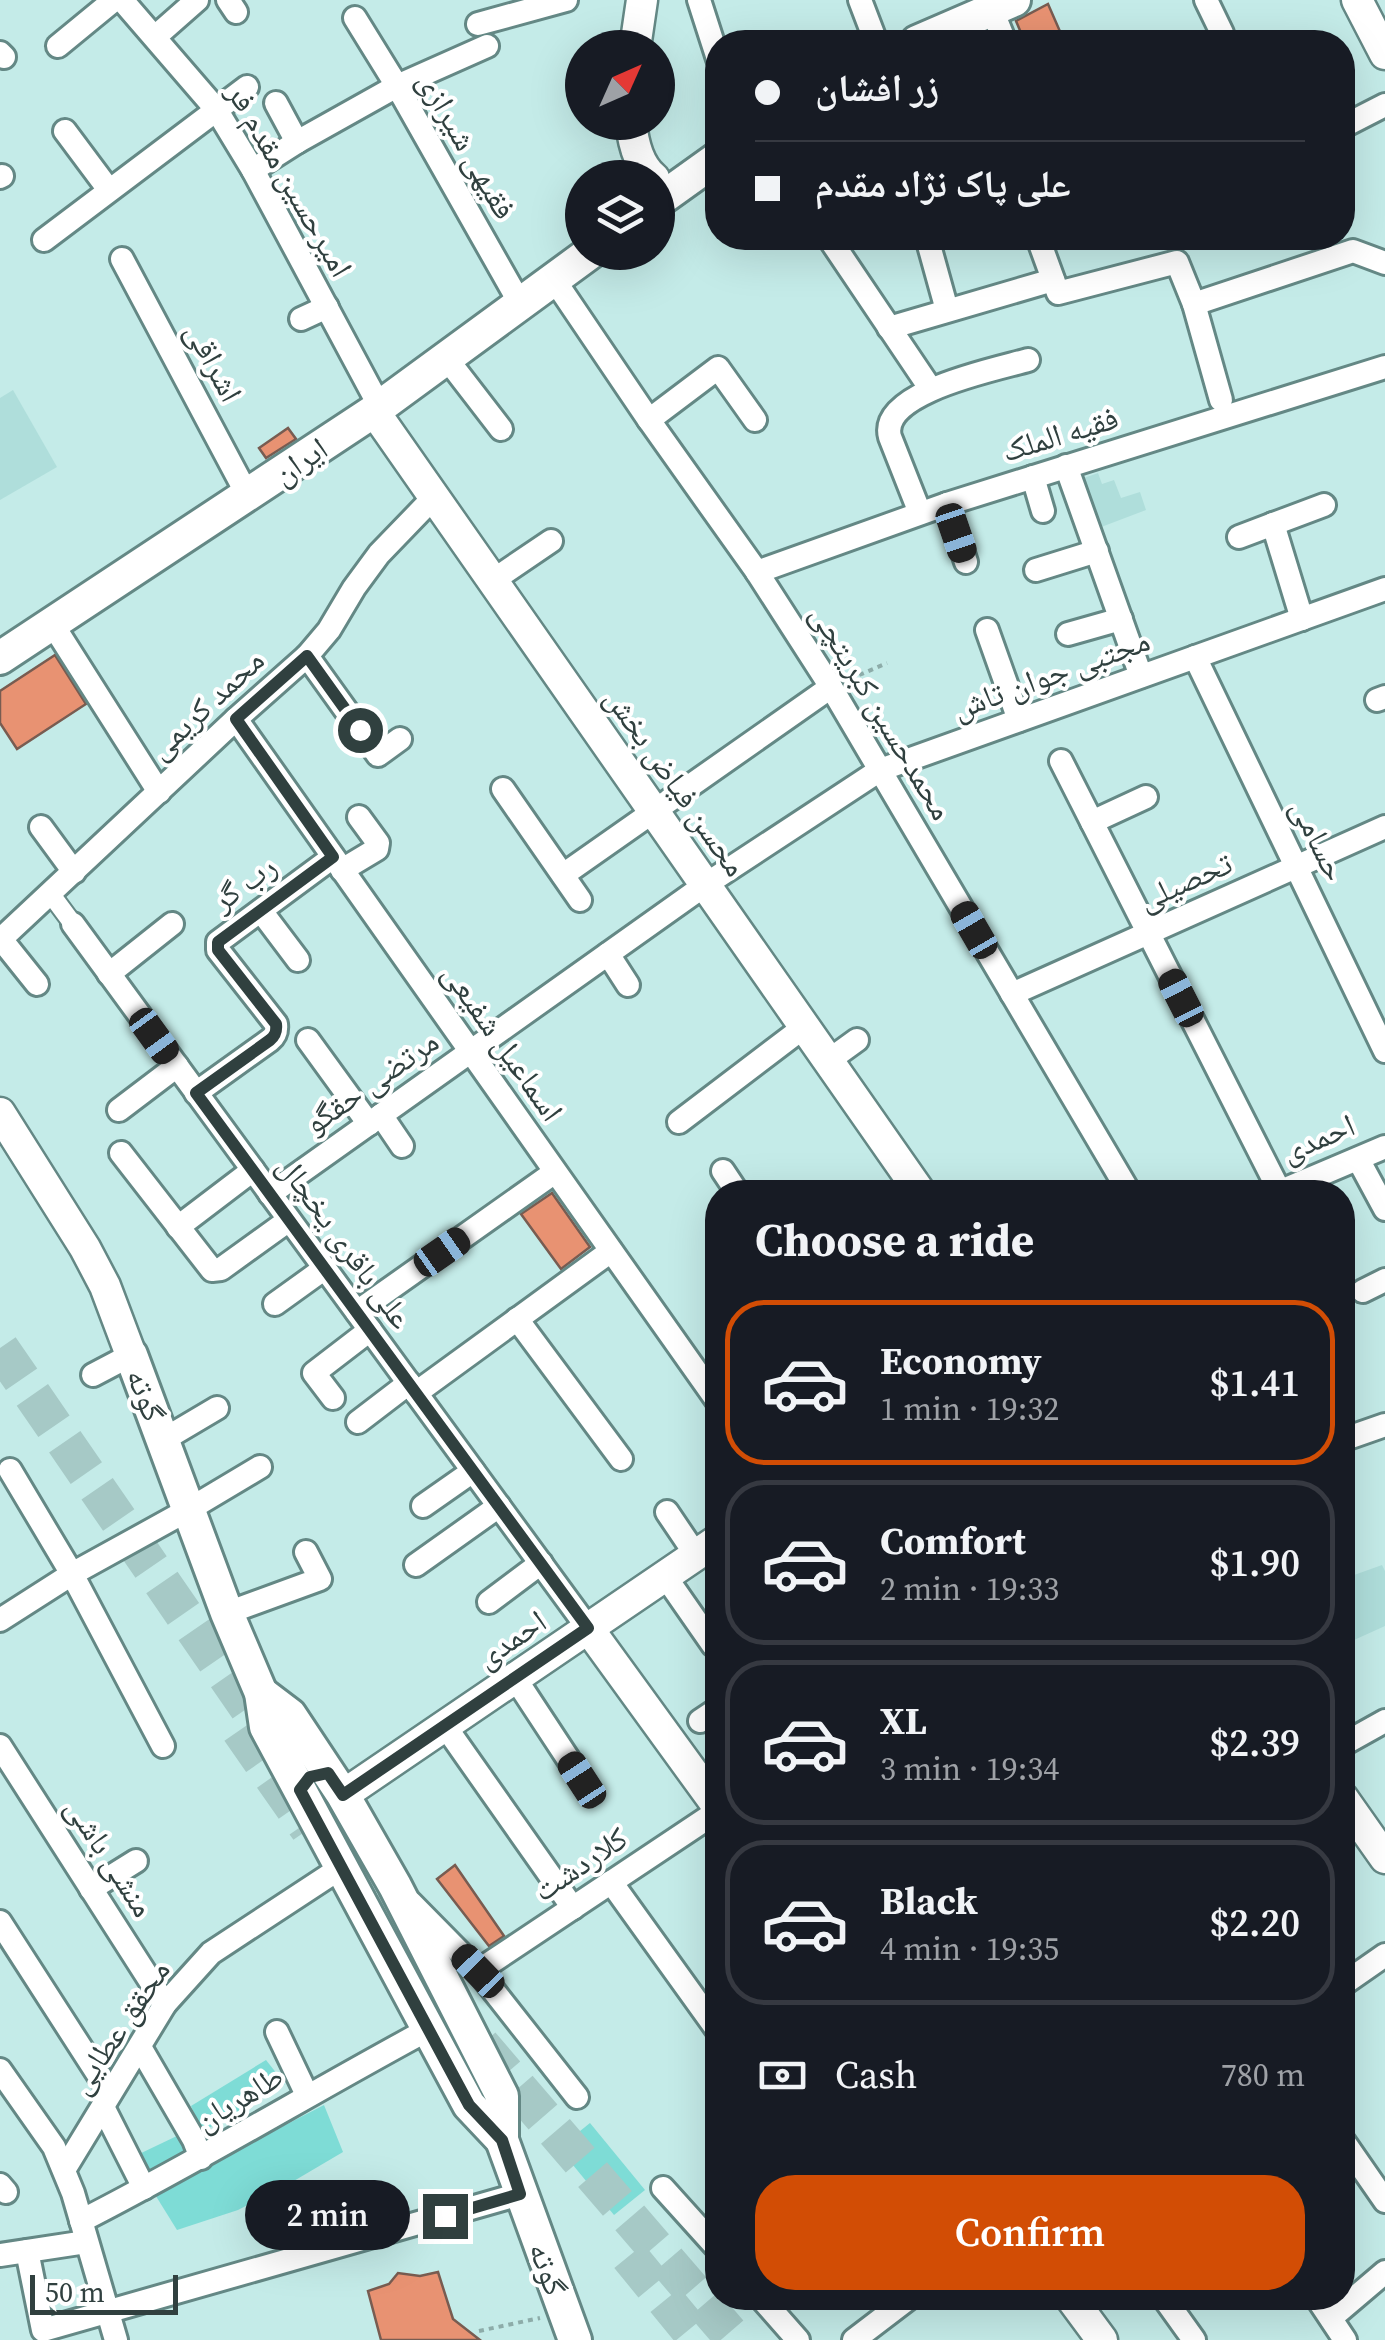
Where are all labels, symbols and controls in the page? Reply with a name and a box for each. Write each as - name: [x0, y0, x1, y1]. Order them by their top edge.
- north arrow: [565, 30, 675, 140]
- map controls: [565, 30, 675, 270]
- text: زر افشان: [815, 62, 939, 114]
- street label: فقیهی شیرازی: [407, 63, 527, 227]
- street label: امیرحسین مقدم فر: [216, 74, 363, 285]
- text: علی پاک نژاد مقدم: [815, 158, 1071, 210]
- button: layers: [565, 160, 675, 270]
- street label: اشراقی: [175, 314, 253, 410]
- street label: فقیه الملک: [996, 395, 1124, 473]
- street label: ایران: [264, 427, 336, 495]
- car: [932, 500, 980, 566]
- street label: محمدحسین کبریتچی: [800, 596, 964, 828]
- street label: مجتبی جوان تاش: [946, 618, 1156, 730]
- street label: محمد کریمی: [138, 639, 274, 769]
- street label: محسن فیاض بخش: [594, 679, 758, 885]
- route start: [338, 708, 383, 753]
- street label: حسامی: [1280, 792, 1358, 888]
- street label: تحصیلی: [1131, 841, 1239, 921]
- street label: رب گر: [202, 844, 286, 922]
- car: [946, 897, 1002, 963]
- street label: اسماعیل شفیعی: [432, 954, 574, 1130]
- car: [1154, 964, 1208, 1032]
- car: [124, 1003, 184, 1069]
- street label: مرتضی حقگو: [295, 1019, 447, 1145]
- street label: احمدی: [1274, 1103, 1362, 1173]
- street label: علی باقری یخچال: [267, 1146, 423, 1338]
- text: Choose a ride: [755, 1209, 1034, 1271]
- car: [409, 1223, 475, 1281]
- text: Economy: [880, 1335, 1042, 1387]
- icon: car: [760, 1338, 850, 1428]
- text: $1.41: [1210, 1357, 1300, 1409]
- street label: گوته: [116, 1362, 176, 1428]
- text: 1 min · 19:32: [880, 1387, 1059, 1431]
- text: Comfort: [880, 1515, 1026, 1567]
- icon: car: [760, 1518, 850, 1608]
- text: $1.90: [1210, 1537, 1300, 1589]
- text: 2 min · 19:33: [880, 1567, 1059, 1611]
- street label: احمدی: [467, 1599, 555, 1679]
- text: XL: [880, 1695, 927, 1747]
- icon: car: [760, 1698, 850, 1788]
- text: $2.39: [1210, 1717, 1300, 1769]
- car: [553, 1747, 611, 1813]
- text: 3 min · 19:34: [880, 1747, 1059, 1791]
- street label: منشی باشی: [55, 1789, 165, 1925]
- street label: کلاردشت: [524, 1816, 636, 1912]
- text: Black: [880, 1875, 978, 1927]
- icon: car: [760, 1878, 850, 1968]
- text: $2.20: [1210, 1897, 1300, 1949]
- text: 4 min · 19:35: [880, 1927, 1059, 1971]
- car: [446, 1939, 510, 2003]
- street label: محقق عطایی: [58, 1951, 180, 2103]
- icon: cash: [755, 2048, 810, 2103]
- text: Cash: [835, 2049, 917, 2101]
- text: 780 m: [1221, 2053, 1305, 2097]
- street label: طاهریان: [186, 2054, 292, 2142]
- button: Confirm: [755, 2175, 1305, 2290]
- callout: 2 min: [245, 2181, 410, 2251]
- text: 2 min: [286, 2193, 369, 2237]
- route end: [423, 2194, 468, 2239]
- street label: گوته: [518, 2236, 578, 2302]
- scale bar: [30, 2270, 178, 2314]
- text: 50 m: [45, 2273, 105, 2311]

